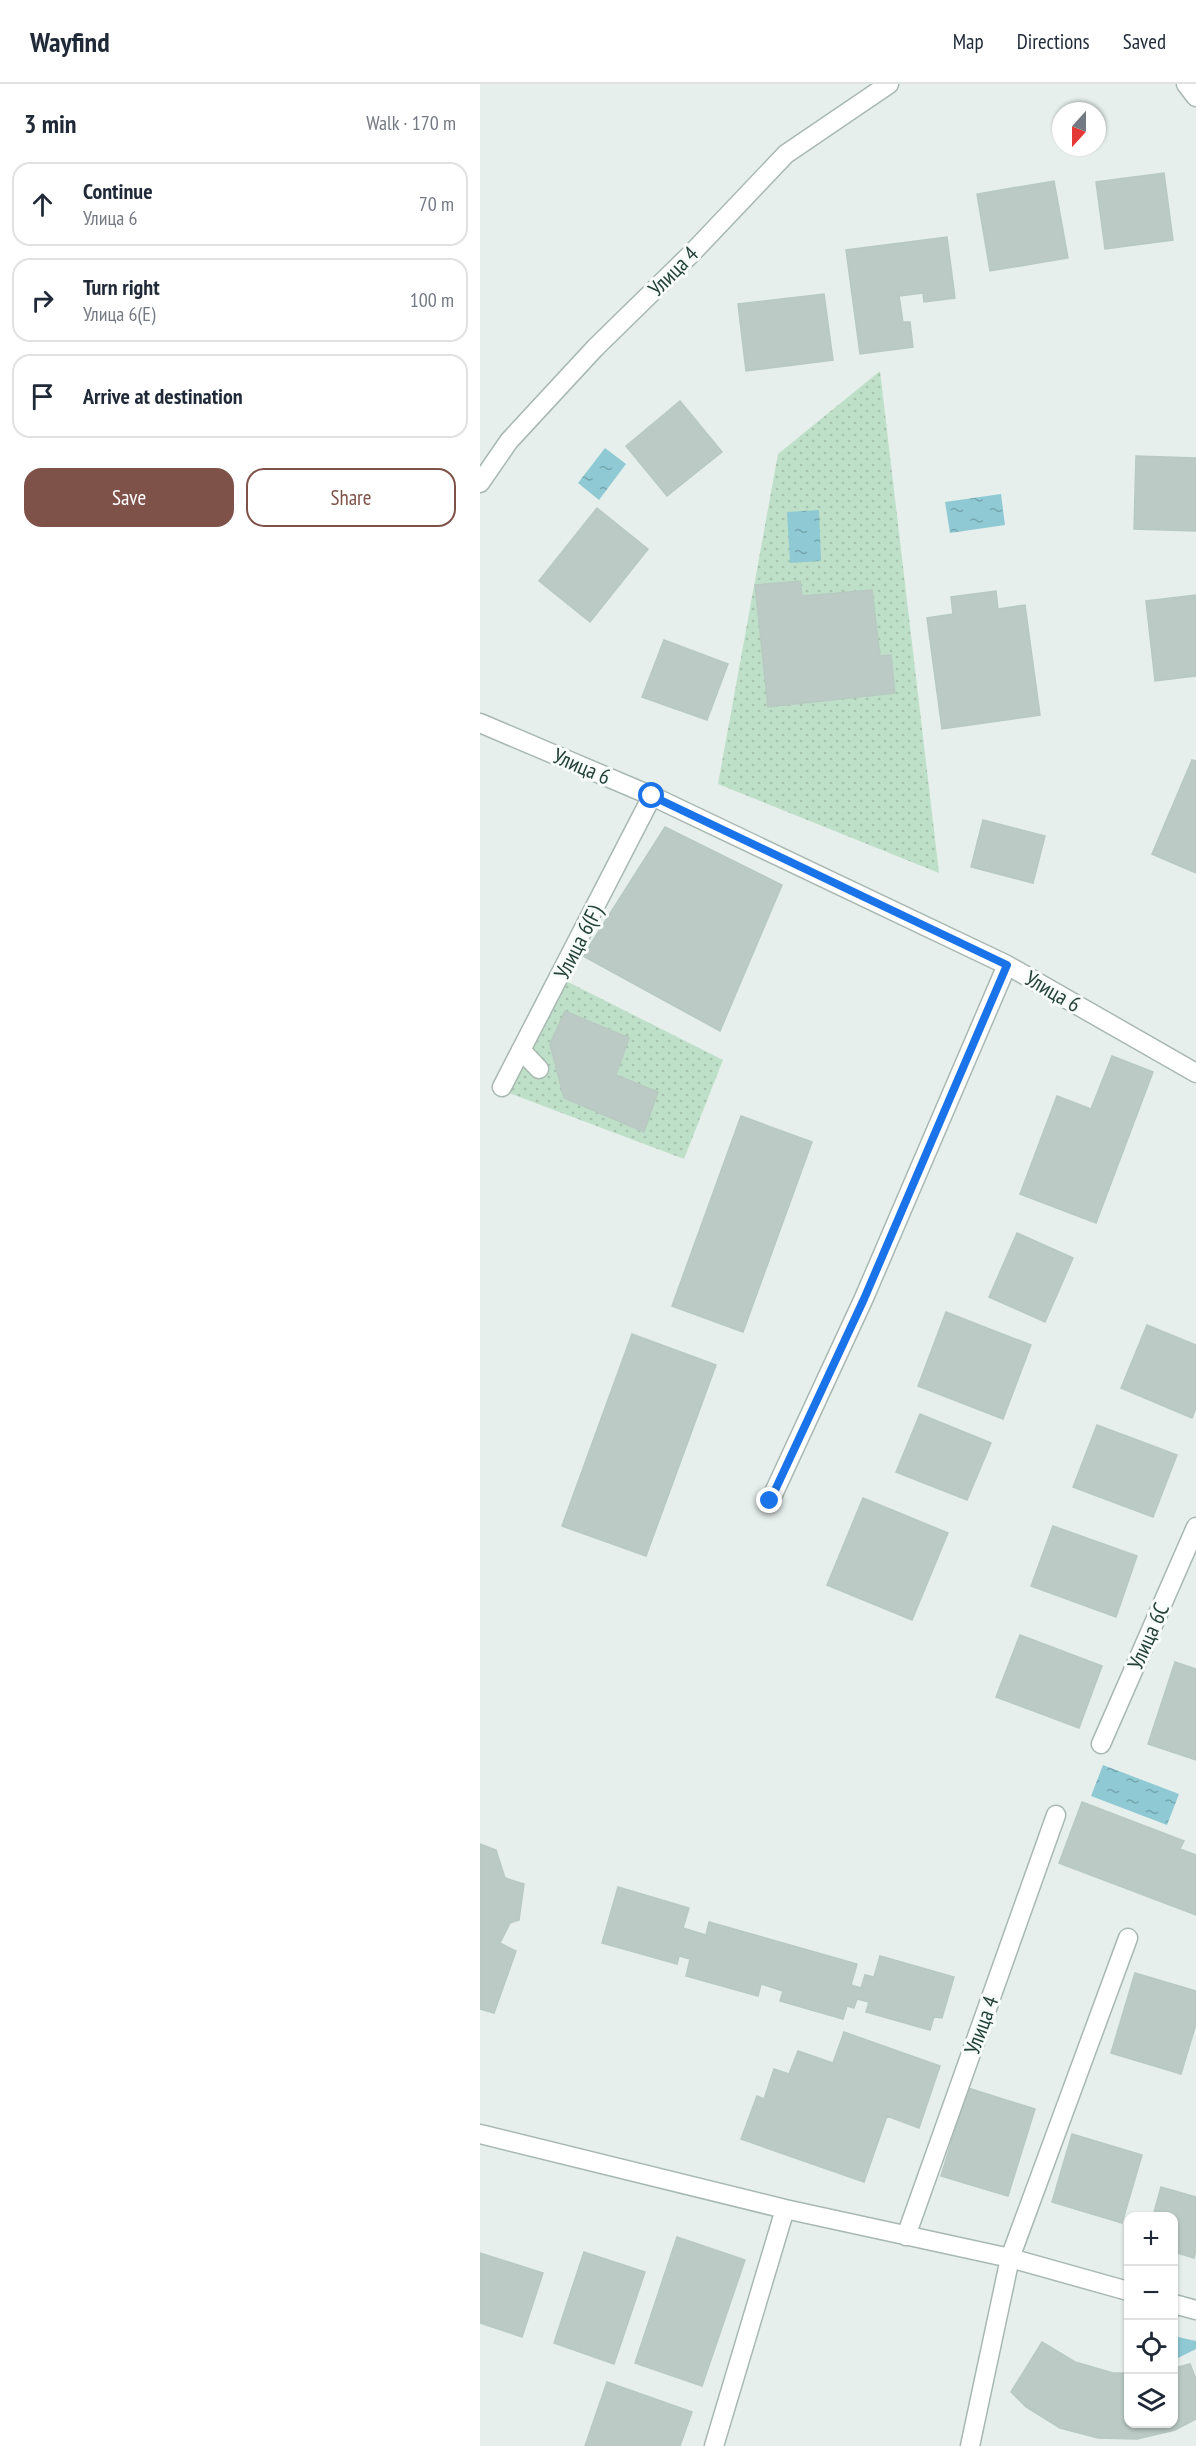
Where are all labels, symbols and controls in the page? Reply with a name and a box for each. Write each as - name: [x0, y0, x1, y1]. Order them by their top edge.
- text: Wayfind: [30, 23, 110, 60]
- text: Map: [953, 28, 984, 55]
- text: Directions: [1017, 28, 1090, 55]
- text: Saved: [1123, 28, 1166, 55]
- north arrow: [1052, 102, 1106, 156]
- text: 3 min: [24, 107, 77, 140]
- text: Walk · 170 m: [366, 110, 456, 136]
- text: Continue: [83, 177, 153, 205]
- icon: ahead: [26, 188, 59, 221]
- text: 70 m: [419, 191, 454, 217]
- text: Улица 6: [83, 205, 138, 231]
- street label: Улица 4: [642, 240, 704, 302]
- text: Turn right: [83, 273, 160, 301]
- icon: right: [26, 284, 59, 317]
- text: 100 m: [410, 287, 454, 313]
- text: Улица 6(E): [83, 301, 155, 327]
- icon: arrive: [26, 380, 59, 413]
- text: Arrive at destination: [83, 382, 243, 410]
- button: Save: [24, 468, 234, 527]
- button: Share: [246, 468, 456, 527]
- street label: Улица 6: [549, 741, 615, 791]
- route start: [638, 782, 664, 808]
- street label: Улица 6(F): [548, 900, 609, 984]
- street label: Улица 6: [1020, 964, 1086, 1018]
- route end: [756, 1487, 782, 1513]
- street label: Улица 6C: [1121, 1598, 1175, 1674]
- street label: Улица 4: [958, 1992, 1004, 2058]
- map controls: [1124, 2212, 1178, 2428]
- button: +: [1124, 2212, 1178, 2266]
- button: −: [1124, 2266, 1178, 2320]
- button: locate: [1124, 2320, 1178, 2374]
- button: layers: [1124, 2374, 1178, 2428]

